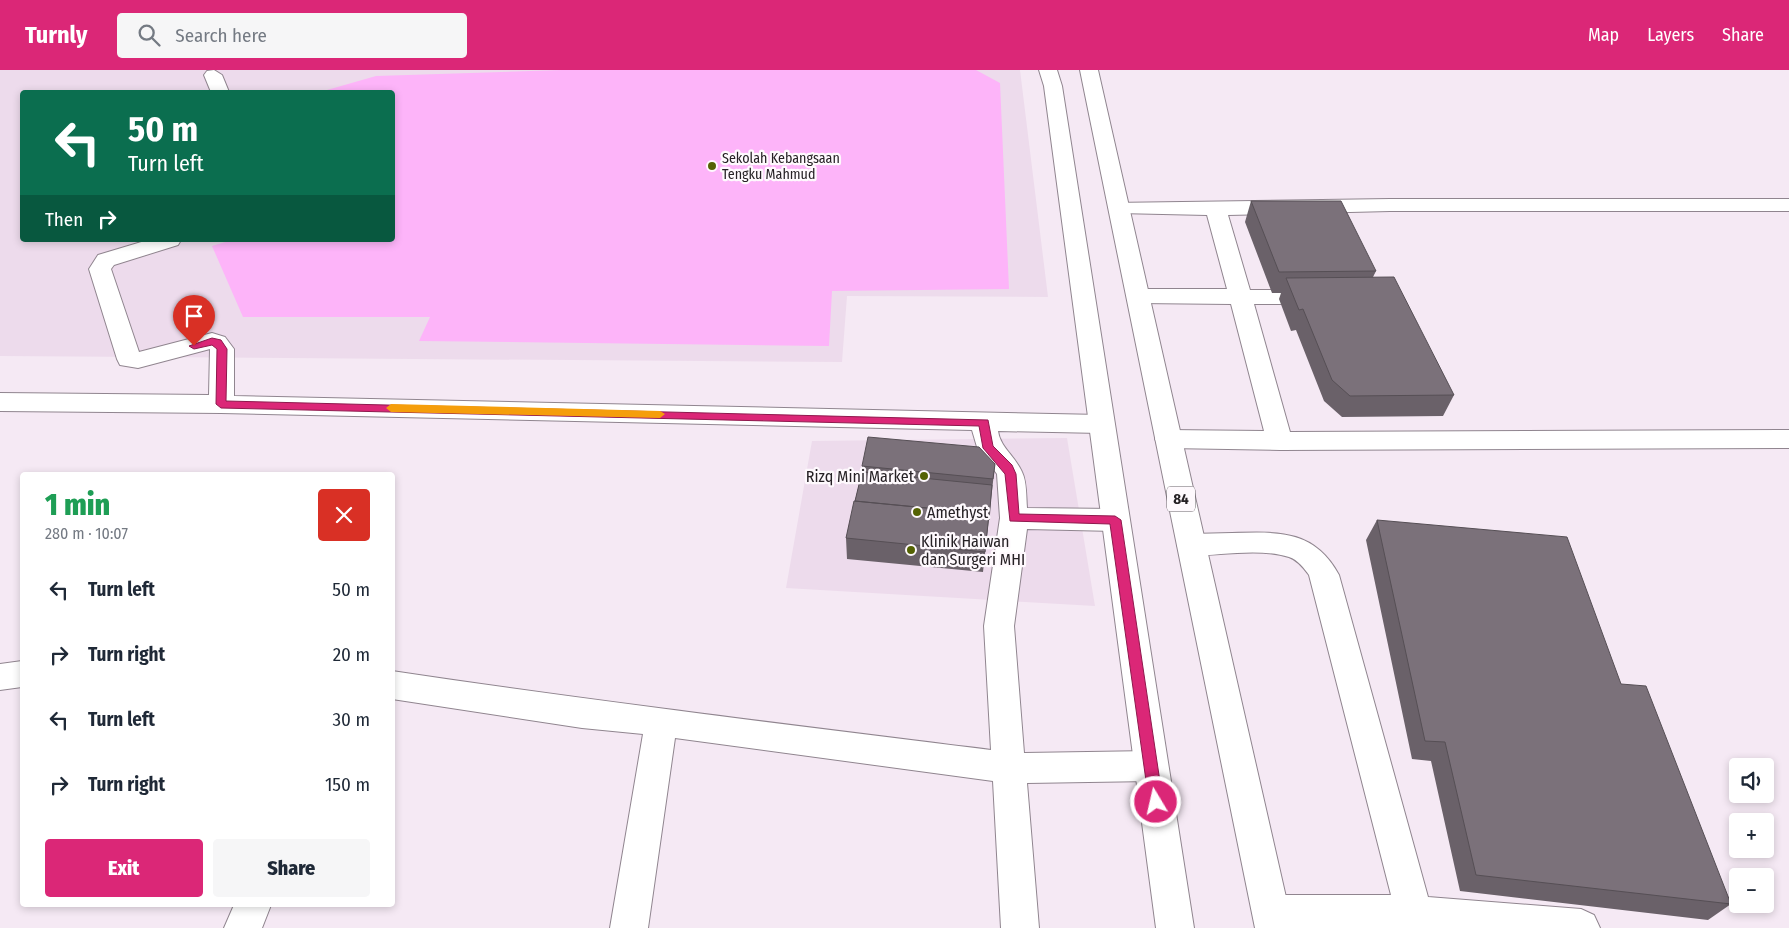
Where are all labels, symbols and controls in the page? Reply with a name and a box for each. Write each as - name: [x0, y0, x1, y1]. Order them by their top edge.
- search box: [117, 13, 467, 58]
- text: Turnly: [25, 21, 87, 49]
- icon: search: [135, 21, 163, 49]
- text: Search here: [175, 24, 267, 47]
- text: Map: [1588, 24, 1619, 46]
- text: Layers: [1647, 24, 1694, 46]
- text: Share: [1722, 24, 1764, 46]
- text: 50 m: [128, 108, 198, 150]
- icon: left: [45, 110, 110, 175]
- text: Turn left: [128, 150, 204, 177]
- place label: Sekolah Kebangsaan Tengku Mahmud: [722, 150, 840, 183]
- marker: Sekolah Kebangsaan Tengku Mahmud: [706, 160, 718, 172]
- icon: right: [93, 205, 121, 233]
- text: Then: [45, 208, 83, 231]
- pin: [173, 295, 215, 346]
- icon: arrive: [180, 302, 208, 330]
- place label: Rizq Mini Market: [806, 467, 915, 486]
- marker: Rizq Mini Market: [918, 470, 930, 482]
- road number: 84: [1167, 486, 1195, 512]
- text: 1 min: [45, 487, 110, 523]
- button: close: [318, 489, 370, 541]
- place label: Amethyst: [927, 503, 989, 522]
- marker: Amethyst: [911, 506, 923, 518]
- text: 280 m · 10:07: [45, 524, 128, 543]
- place label: Klinik Haiwan dan Surgeri MHI: [921, 532, 1025, 569]
- marker: Klinik Haiwan dan Surgeri MHI: [905, 544, 917, 556]
- icon: left: [45, 576, 73, 604]
- text: Turn left: [88, 578, 155, 601]
- text: 50 m: [332, 578, 370, 601]
- icon: right: [45, 641, 73, 669]
- text: Turn right: [88, 643, 165, 666]
- text: 20 m: [333, 643, 370, 666]
- icon: left: [45, 706, 73, 734]
- text: Turn left: [88, 708, 155, 731]
- text: 30 m: [332, 708, 370, 731]
- map controls: [1729, 758, 1774, 913]
- button: sound: [1729, 758, 1774, 803]
- icon: right: [45, 771, 73, 799]
- text: Turn right: [88, 773, 165, 796]
- text: 150 m: [325, 773, 370, 796]
- position arrow: [1129, 775, 1181, 827]
- button: +: [1729, 813, 1774, 858]
- button: Exit: [45, 839, 203, 897]
- button: Share: [213, 839, 370, 897]
- button: −: [1729, 868, 1774, 913]

